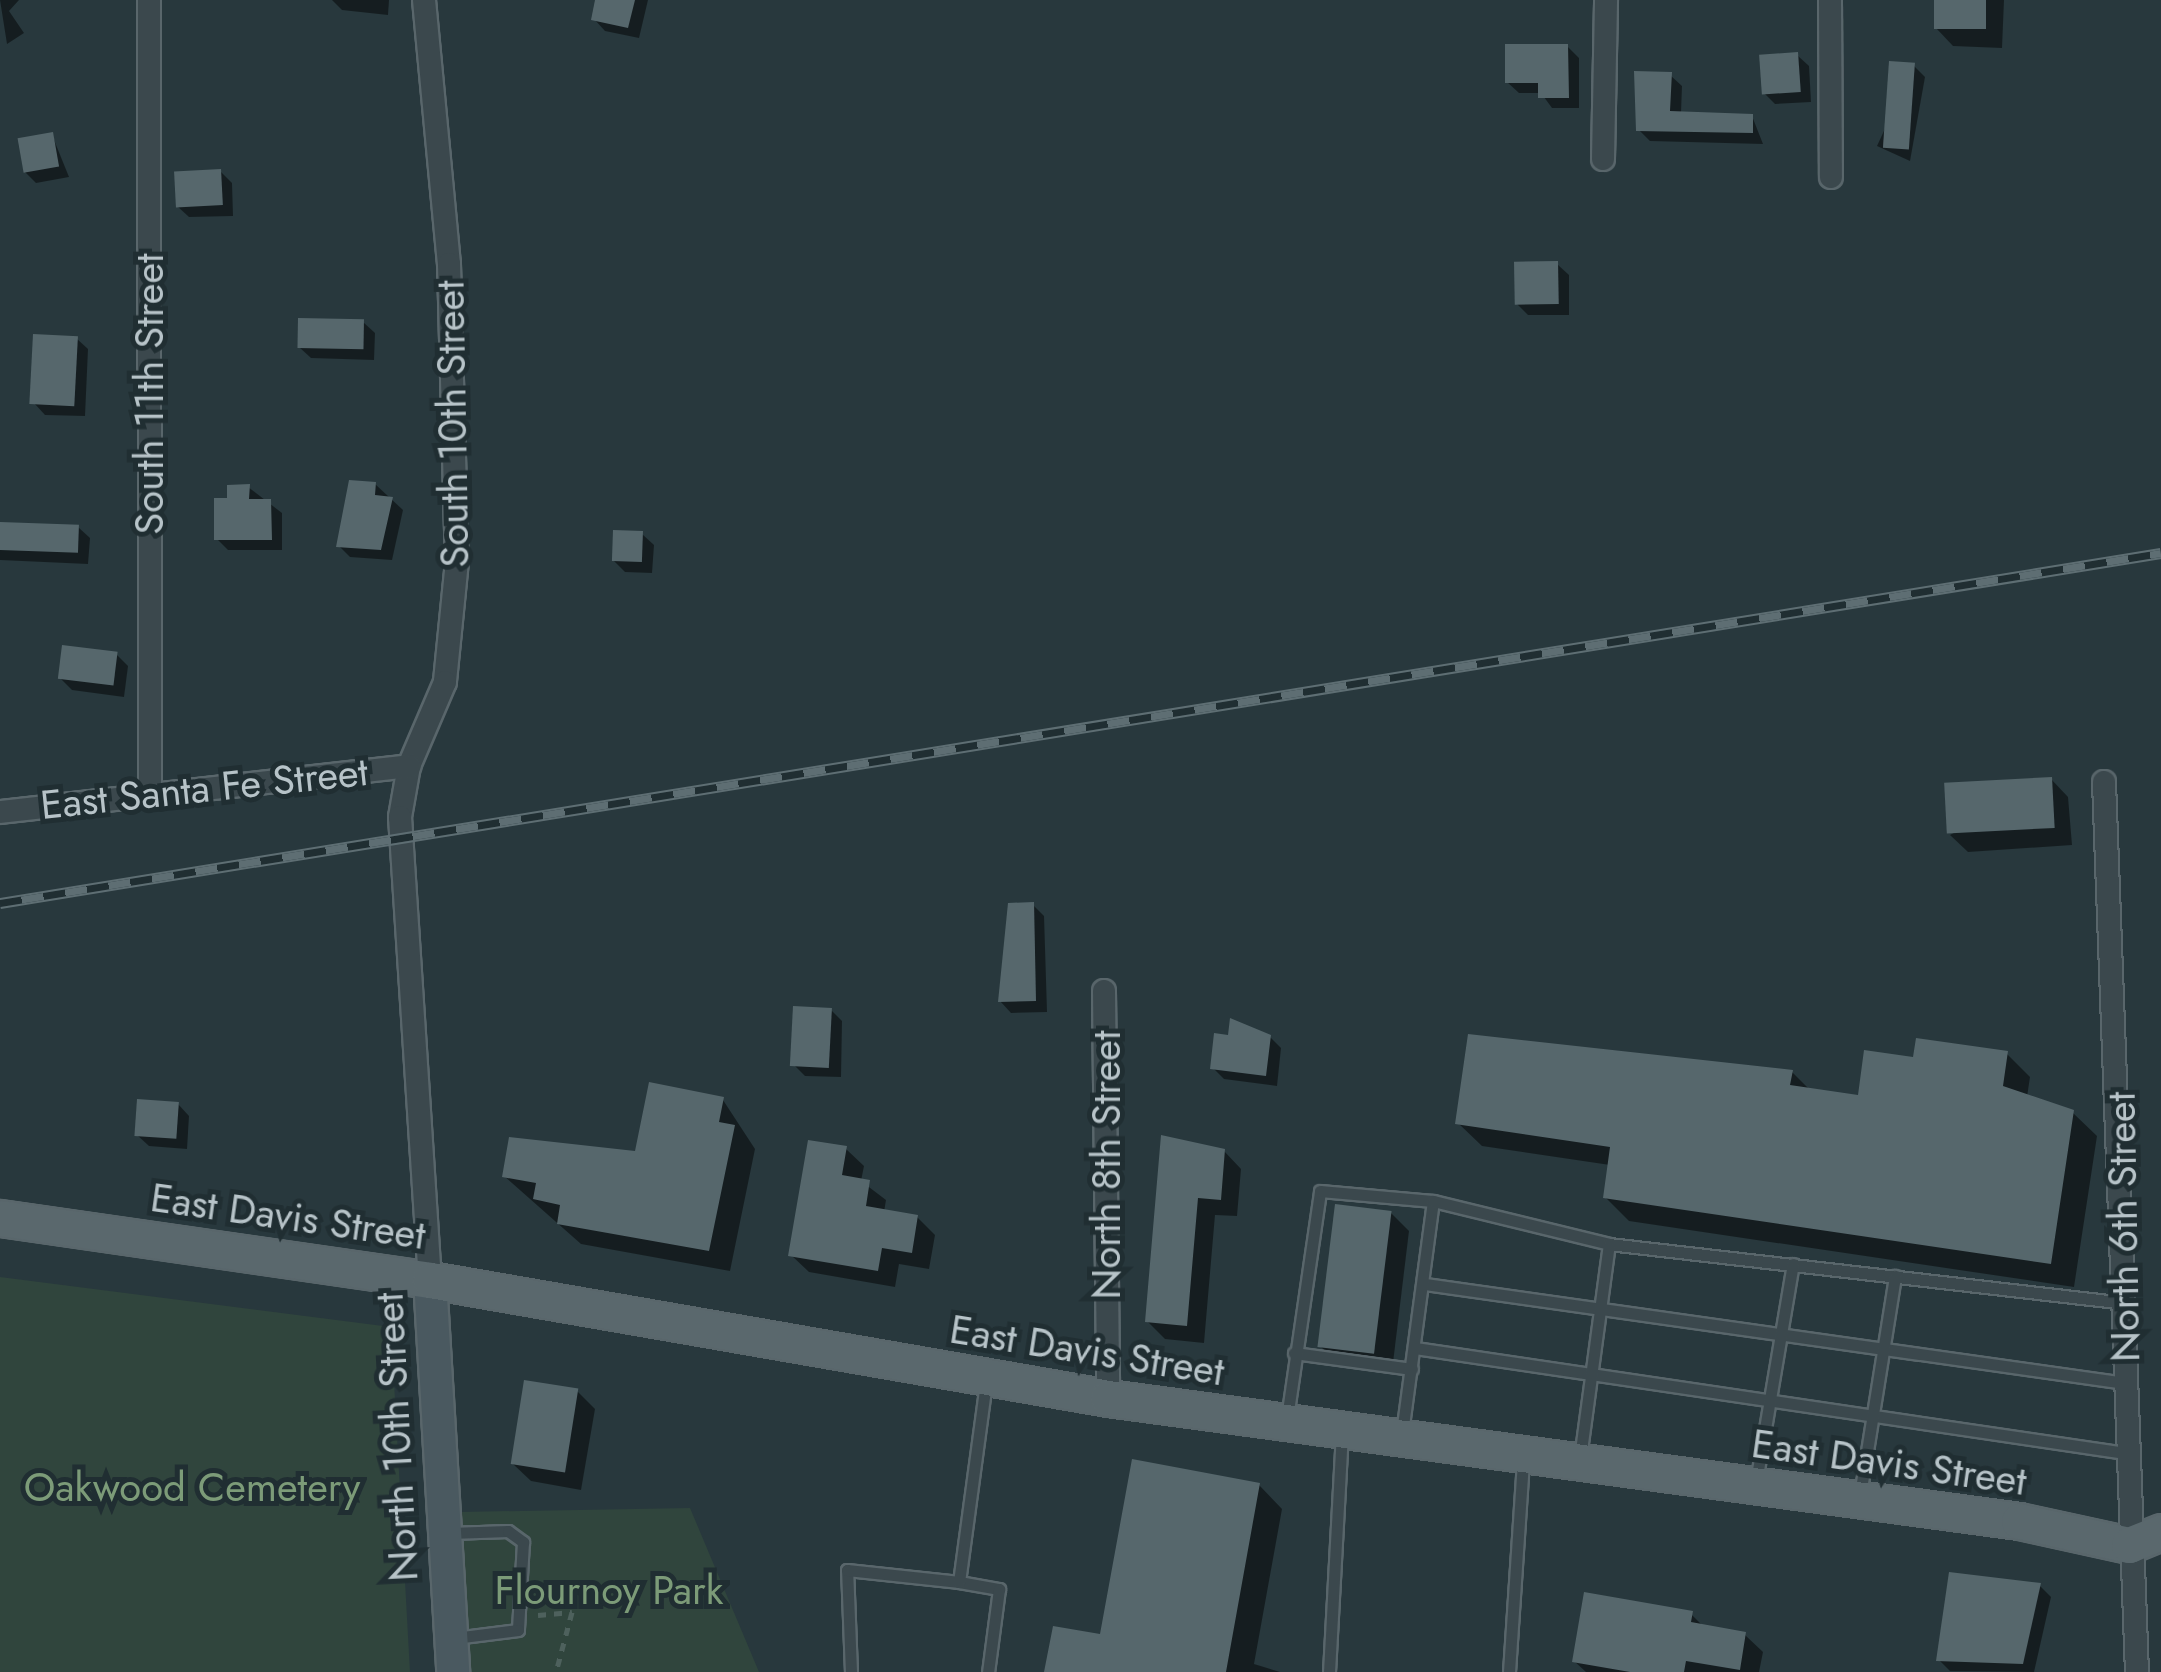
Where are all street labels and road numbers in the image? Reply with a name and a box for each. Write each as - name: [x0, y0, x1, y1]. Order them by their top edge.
- street label: South 11th Street: [125, 253, 173, 535]
- street label: South 10th Street: [425, 280, 479, 568]
- street label: East Santa Fe Street: [38, 747, 370, 829]
- street label: North 8th Street: [1082, 1030, 1130, 1300]
- street label: North 6th Street: [2097, 1091, 2149, 1363]
- street label: East Davis Street: [148, 1173, 428, 1259]
- street label: North 10th Street: [364, 1291, 428, 1583]
- street label: East Davis Street: [947, 1305, 1227, 1395]
- street label: East Davis Street: [1749, 1419, 2029, 1505]

